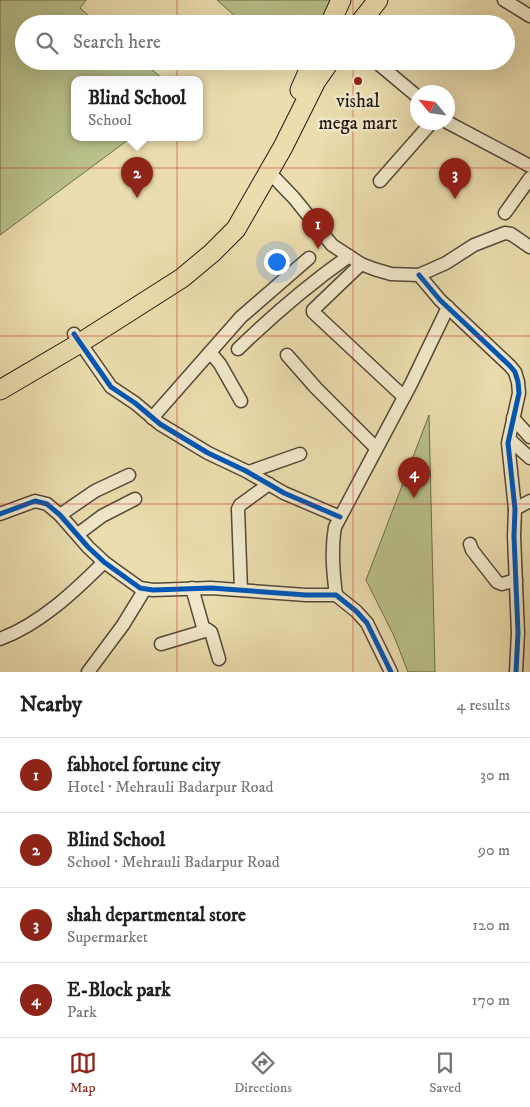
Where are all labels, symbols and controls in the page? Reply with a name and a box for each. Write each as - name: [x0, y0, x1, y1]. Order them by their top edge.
- search box: [15, 15, 515, 70]
- icon: search: [33, 29, 61, 57]
- text: Search here: [73, 31, 161, 54]
- marker: vishal mega mart: [352, 75, 364, 87]
- popup: [71, 76, 203, 141]
- north arrow: [410, 85, 455, 130]
- text: Blind School: [88, 87, 186, 110]
- place label: vishal mega mart: [319, 90, 397, 135]
- text: School: [88, 110, 132, 130]
- pin: 2: [121, 157, 153, 198]
- pin: 3: [439, 158, 471, 199]
- pin: 1: [302, 208, 334, 249]
- your location: [264, 249, 290, 275]
- pin: 4: [398, 457, 430, 498]
- text: Nearby: [20, 692, 82, 718]
- text: 4 results: [457, 695, 510, 715]
- text: fabhotel fortune city: [67, 754, 220, 777]
- text: 1: [33, 765, 39, 785]
- text: 30 m: [480, 765, 510, 785]
- text: Hotel · Mehrauli Badarpur Road: [67, 777, 273, 797]
- text: Blind School: [67, 829, 165, 852]
- text: 2: [32, 840, 40, 860]
- text: 90 m: [478, 840, 510, 860]
- text: School · Mehrauli Badarpur Road: [67, 852, 280, 872]
- text: shah departmental store: [67, 904, 246, 927]
- text: 3: [33, 915, 39, 935]
- text: 120 m: [472, 915, 510, 935]
- text: Supermarket: [67, 927, 148, 947]
- text: E-Block park: [67, 979, 171, 1002]
- text: 4: [31, 990, 41, 1010]
- text: 170 m: [472, 990, 510, 1010]
- text: Park: [67, 1002, 97, 1022]
- tab: Map: [69, 1049, 97, 1097]
- tab: Directions: [234, 1049, 292, 1097]
- tab: Saved: [429, 1049, 461, 1097]

